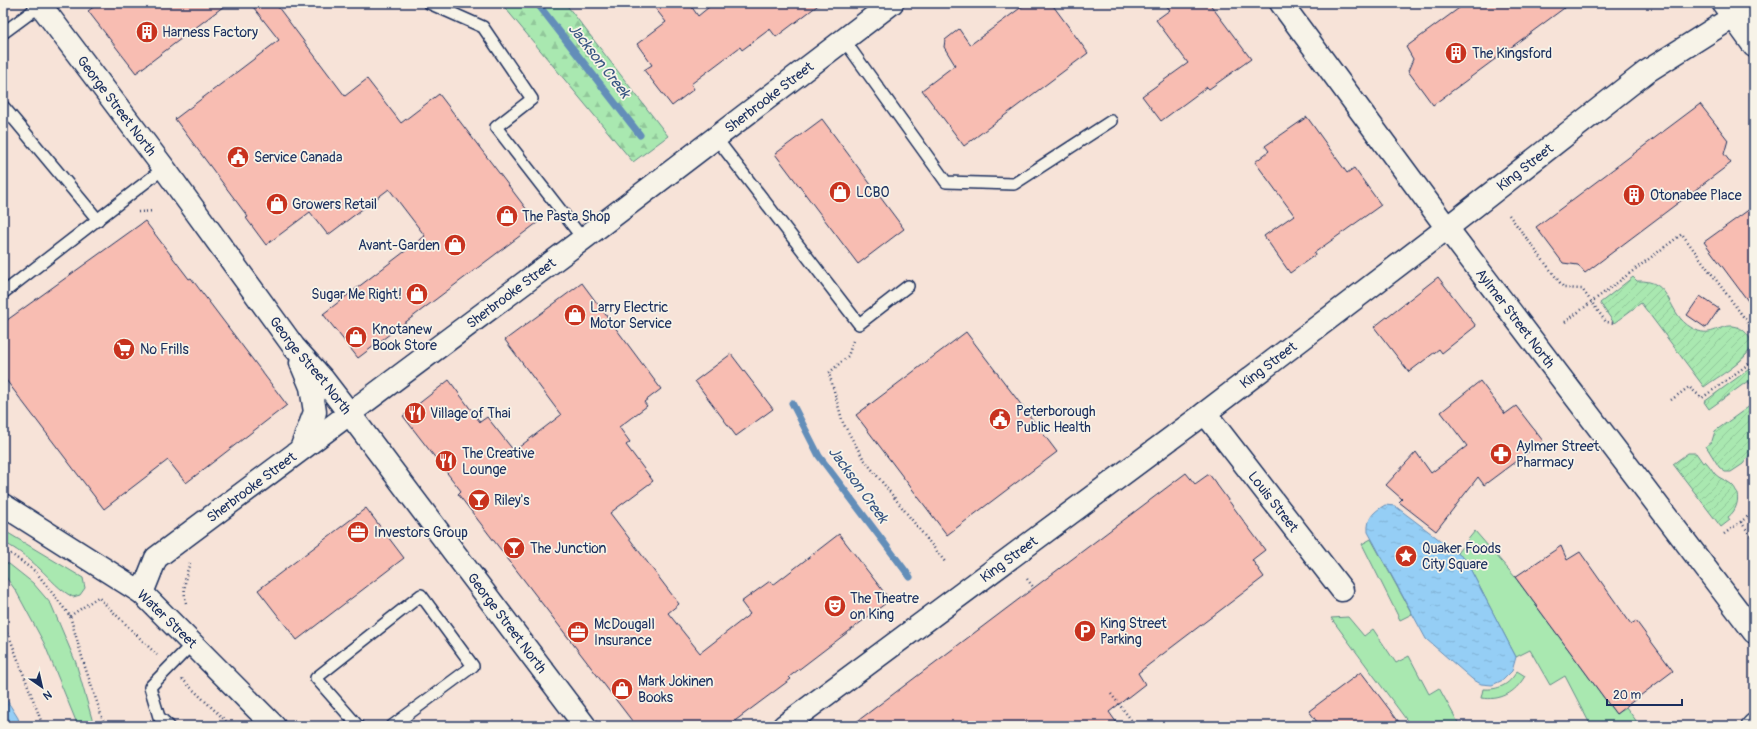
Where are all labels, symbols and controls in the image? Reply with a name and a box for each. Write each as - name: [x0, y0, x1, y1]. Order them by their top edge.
- building icon: Harness Factory: [134, 19, 160, 45]
- water label: Jackson Creek: [564, 20, 635, 104]
- place label: Harness Factory: [162, 24, 258, 41]
- building icon: The Kingsford: [1443, 40, 1469, 66]
- place label: The Kingsford: [1472, 45, 1552, 62]
- street label: George Street North: [74, 52, 160, 159]
- street label: Sherbrooke Street: [721, 58, 817, 136]
- street label: King Street: [1493, 140, 1557, 194]
- public building icon: Service Canada: [225, 144, 251, 170]
- place label: Service Canada: [254, 149, 342, 166]
- shop icon: LCBO: [827, 179, 853, 205]
- building icon: Otonabee Place: [1621, 182, 1647, 208]
- place label: LCBO: [856, 184, 889, 201]
- place label: Otonabee Place: [1650, 187, 1742, 204]
- shop icon: Growers Retail: [264, 191, 290, 217]
- place label: Growers Retail: [292, 196, 377, 213]
- shop icon: The Pasta Shop: [494, 203, 520, 229]
- place label: The Pasta Shop: [522, 208, 611, 225]
- shop icon: Avant-Garden: [442, 232, 468, 258]
- place label: Avant-Garden: [358, 237, 440, 254]
- street label: Sherbrooke Street: [463, 254, 559, 332]
- street label: Aylmer Street North: [1472, 265, 1559, 371]
- shop icon: Sugar Me Right!: [404, 281, 430, 307]
- place label: Sugar Me Right!: [311, 286, 402, 303]
- place label: Larry Electric Motor Service: [590, 299, 672, 332]
- shop icon: Larry Electric Motor Service: [562, 302, 588, 328]
- street label: George Street North: [266, 313, 355, 418]
- place label: Knotanew Book Store: [372, 321, 437, 354]
- shop icon: Knotanew Book Store: [343, 324, 369, 350]
- supermarket icon: No Frills: [111, 336, 137, 362]
- street label: King Street: [1236, 338, 1300, 392]
- place label: No Frills: [140, 341, 190, 358]
- restaurant icon: Village of Thai: [402, 400, 428, 426]
- place label: Peterborough Public Health: [1016, 403, 1096, 436]
- place label: Village of Thai: [430, 405, 511, 422]
- public building icon: Peterborough Public Health: [987, 406, 1013, 432]
- place label: Aylmer Street Pharmacy: [1516, 438, 1600, 471]
- pharmacy icon: Aylmer Street Pharmacy: [1488, 441, 1514, 467]
- water label: Jackson Creek: [824, 443, 893, 528]
- place label: The Creative Lounge: [462, 445, 534, 478]
- street label: Sherbrooke Street: [203, 448, 300, 526]
- restaurant icon: The Creative Lounge: [433, 448, 459, 474]
- street label: Louis Street: [1245, 468, 1303, 536]
- bar icon: Riley's: [466, 487, 492, 513]
- place label: Riley's: [494, 492, 530, 509]
- office icon: Investors Group: [345, 519, 371, 545]
- place label: Investors Group: [374, 524, 468, 541]
- street label: King Street: [977, 532, 1041, 586]
- bar icon: The Junction: [501, 535, 527, 561]
- place label: The Junction: [530, 540, 607, 557]
- place label: Quaker Foods City Square: [1422, 540, 1502, 573]
- place icon: Quaker Foods City Square: [1393, 543, 1419, 569]
- street label: George Street North: [464, 569, 550, 676]
- street label: Water Street: [134, 586, 201, 652]
- place label: The Theatre on King: [850, 590, 919, 623]
- theatre icon: The Theatre on King: [822, 593, 848, 619]
- place label: King Street Parking: [1100, 615, 1167, 648]
- place label: McDougall Insurance: [594, 616, 655, 649]
- parking icon: King Street Parking: [1072, 618, 1098, 644]
- office icon: McDougall Insurance: [565, 619, 591, 645]
- north arrow: [22, 667, 62, 707]
- place label: Mark Jokinen Books: [638, 673, 713, 706]
- shop icon: Mark Jokinen Books: [609, 676, 635, 702]
- scale bar: [1607, 681, 1682, 707]
- text: N: [40, 687, 54, 703]
- text: 20 m: [1613, 688, 1642, 703]

